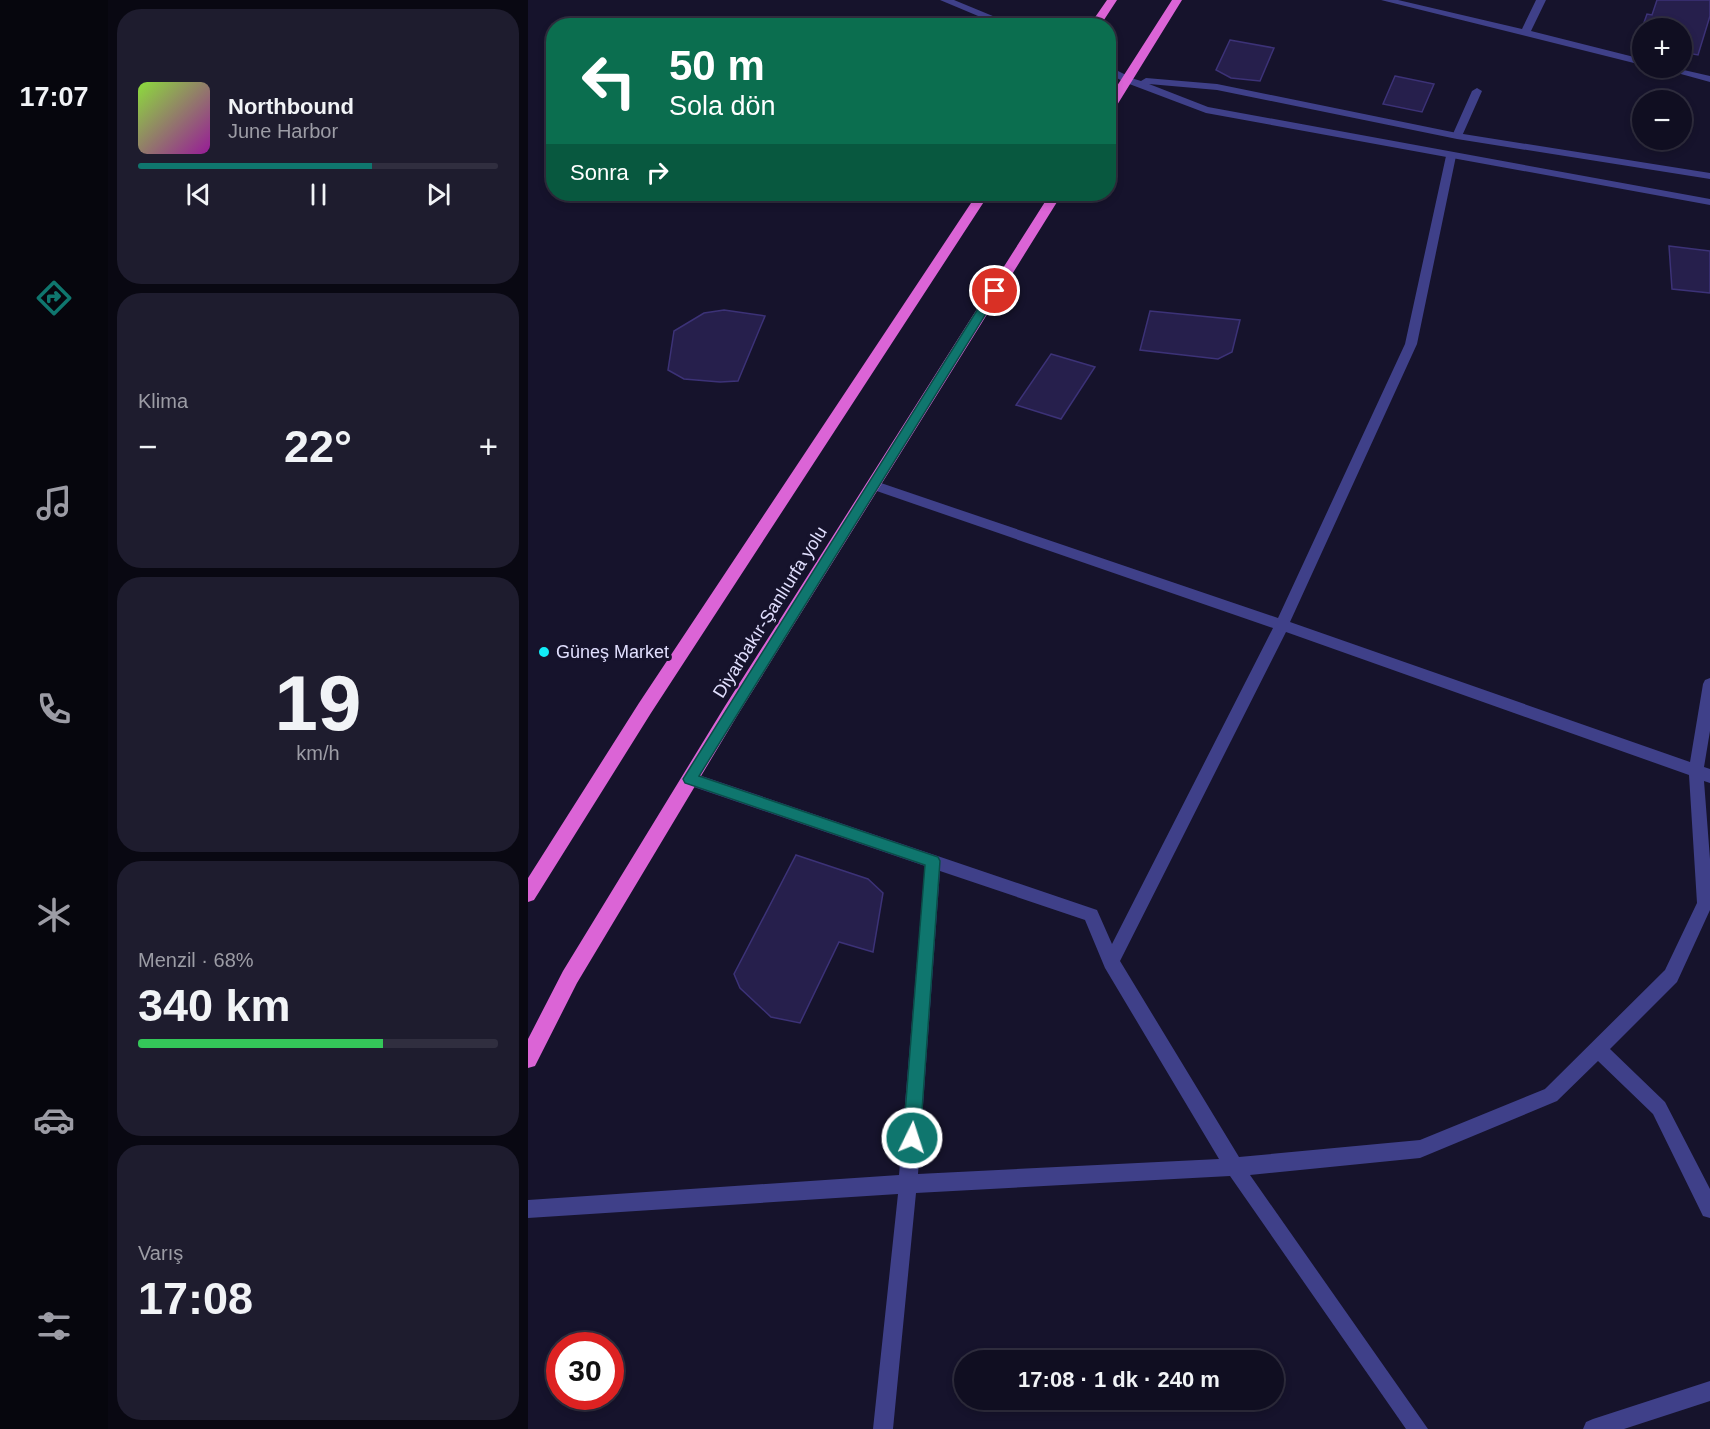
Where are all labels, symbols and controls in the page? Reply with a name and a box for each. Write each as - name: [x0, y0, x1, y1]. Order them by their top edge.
- map controls: [1632, 18, 1692, 150]
- button: +: [1632, 18, 1692, 78]
- icon: left: [570, 42, 648, 120]
- text: 50 m: [669, 42, 765, 89]
- text: 17:07: [19, 82, 89, 112]
- button: −: [1632, 90, 1692, 150]
- text: Sola dön: [669, 91, 776, 121]
- text: Northbound: [228, 94, 354, 119]
- text: June Harbor: [228, 120, 338, 142]
- icon: right: [641, 156, 674, 189]
- text: Sonra: [570, 160, 629, 185]
- icon: previous: [182, 178, 215, 211]
- icon: pause: [302, 178, 335, 211]
- icon: next: [422, 178, 455, 211]
- pin: [969, 265, 1020, 316]
- icon: arrive: [978, 274, 1011, 307]
- icon: directions: [33, 277, 75, 319]
- text: Klima: [138, 390, 188, 412]
- text: 22°: [284, 421, 352, 472]
- text: −: [138, 428, 157, 465]
- text: +: [479, 428, 498, 465]
- icon: music: [33, 482, 75, 524]
- street label: Diyarbakır-Şanlıurfa yolu: [709, 523, 831, 701]
- place label: Güneş Market: [556, 642, 669, 662]
- marker: Güneş Market: [537, 645, 551, 659]
- text: 19: [275, 659, 361, 747]
- icon: phone: [33, 688, 75, 730]
- text: km/h: [296, 742, 340, 764]
- icon: climate: [33, 894, 75, 936]
- text: Menzil · 68%: [138, 949, 254, 971]
- text: 340 km: [138, 980, 291, 1031]
- icon: car: [33, 1099, 75, 1141]
- position arrow: [880, 1106, 944, 1170]
- text: Varış: [138, 1242, 183, 1264]
- text: 17:08: [138, 1273, 253, 1324]
- icon: filters: [33, 1305, 75, 1347]
- speed limit sign: 30: [546, 1332, 624, 1410]
- text: 17:08 · 1 dk · 240 m: [1018, 1367, 1220, 1392]

